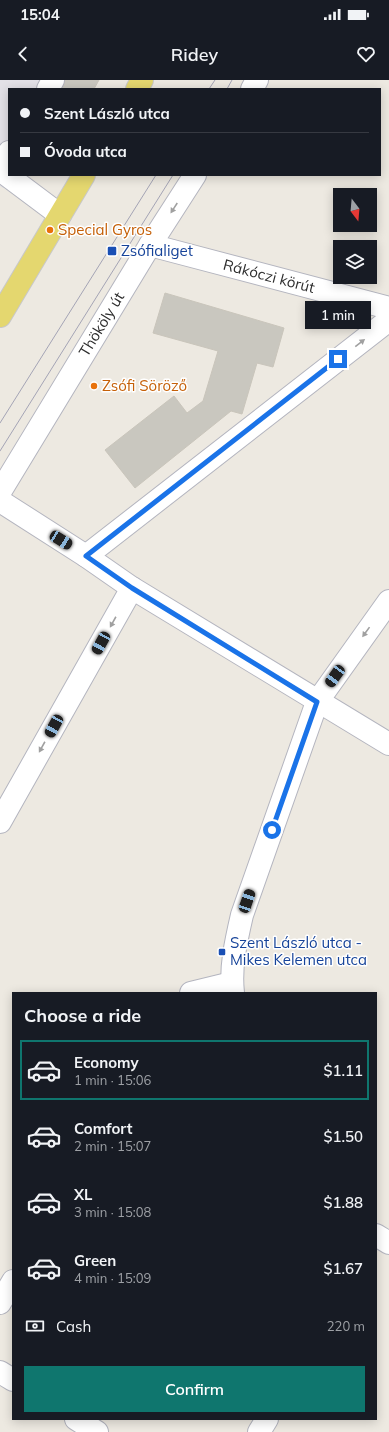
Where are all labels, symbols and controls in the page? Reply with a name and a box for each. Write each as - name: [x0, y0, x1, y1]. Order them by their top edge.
- text: 15:04: [20, 5, 60, 24]
- icon: back: [12, 43, 34, 65]
- text: Ridey: [171, 43, 218, 66]
- icon: heart: [355, 43, 377, 65]
- text: Szent László utca: [44, 104, 170, 123]
- text: Óvoda utca: [44, 142, 127, 161]
- north arrow: [333, 188, 377, 232]
- map controls: [333, 188, 377, 284]
- one-way arrow: [170, 203, 178, 213]
- place label: Special Gyros: [58, 220, 152, 239]
- marker: Special Gyros: [45, 225, 55, 235]
- button: layers: [333, 240, 377, 284]
- place label: Zsófialiget: [121, 241, 193, 260]
- marker: Zsófialiget: [106, 245, 118, 257]
- street label: Rákóczi körút: [221, 255, 317, 297]
- street label: Thököly út: [75, 289, 128, 360]
- callout: 1 min: [305, 301, 371, 329]
- text: 1 min: [321, 307, 355, 323]
- one-way arrow: [355, 339, 365, 347]
- route end: [329, 350, 347, 368]
- place label: Zsófi Söröző: [102, 376, 187, 395]
- marker: Zsófi Söröző: [89, 381, 99, 391]
- car: [48, 529, 74, 551]
- one-way arrow: [110, 616, 117, 628]
- one-way arrow: [362, 627, 370, 638]
- car: [90, 630, 112, 656]
- car: [323, 663, 347, 689]
- car: [43, 713, 65, 739]
- one-way arrow: [39, 741, 46, 753]
- route start: [263, 821, 281, 839]
- car: [237, 888, 257, 914]
- place label: Szent László utca - Mikes Kelemen utca: [230, 933, 367, 969]
- marker: Szent László utca - Mikes Kelemen utca: [217, 947, 227, 957]
- text: Choose a ride: [24, 1004, 141, 1027]
- icon: car: [26, 1052, 62, 1088]
- text: Economy: [74, 1053, 139, 1072]
- text: $1.11: [323, 1061, 363, 1080]
- text: 1 min · 15:06: [74, 1072, 151, 1088]
- icon: car: [26, 1118, 62, 1154]
- text: Comfort: [74, 1119, 132, 1138]
- text: $1.50: [323, 1127, 363, 1146]
- text: 2 min · 15:07: [74, 1138, 151, 1154]
- icon: car: [26, 1184, 62, 1220]
- text: XL: [74, 1185, 92, 1204]
- text: $1.88: [323, 1193, 363, 1212]
- text: 3 min · 15:08: [74, 1204, 151, 1220]
- icon: car: [26, 1250, 62, 1286]
- text: Green: [74, 1251, 116, 1270]
- text: $1.67: [323, 1259, 363, 1278]
- text: 4 min · 15:09: [74, 1270, 151, 1286]
- icon: cash: [24, 1315, 46, 1337]
- text: Cash: [56, 1317, 91, 1336]
- text: 220 m: [327, 1318, 365, 1334]
- button: Confirm: [24, 1366, 365, 1412]

